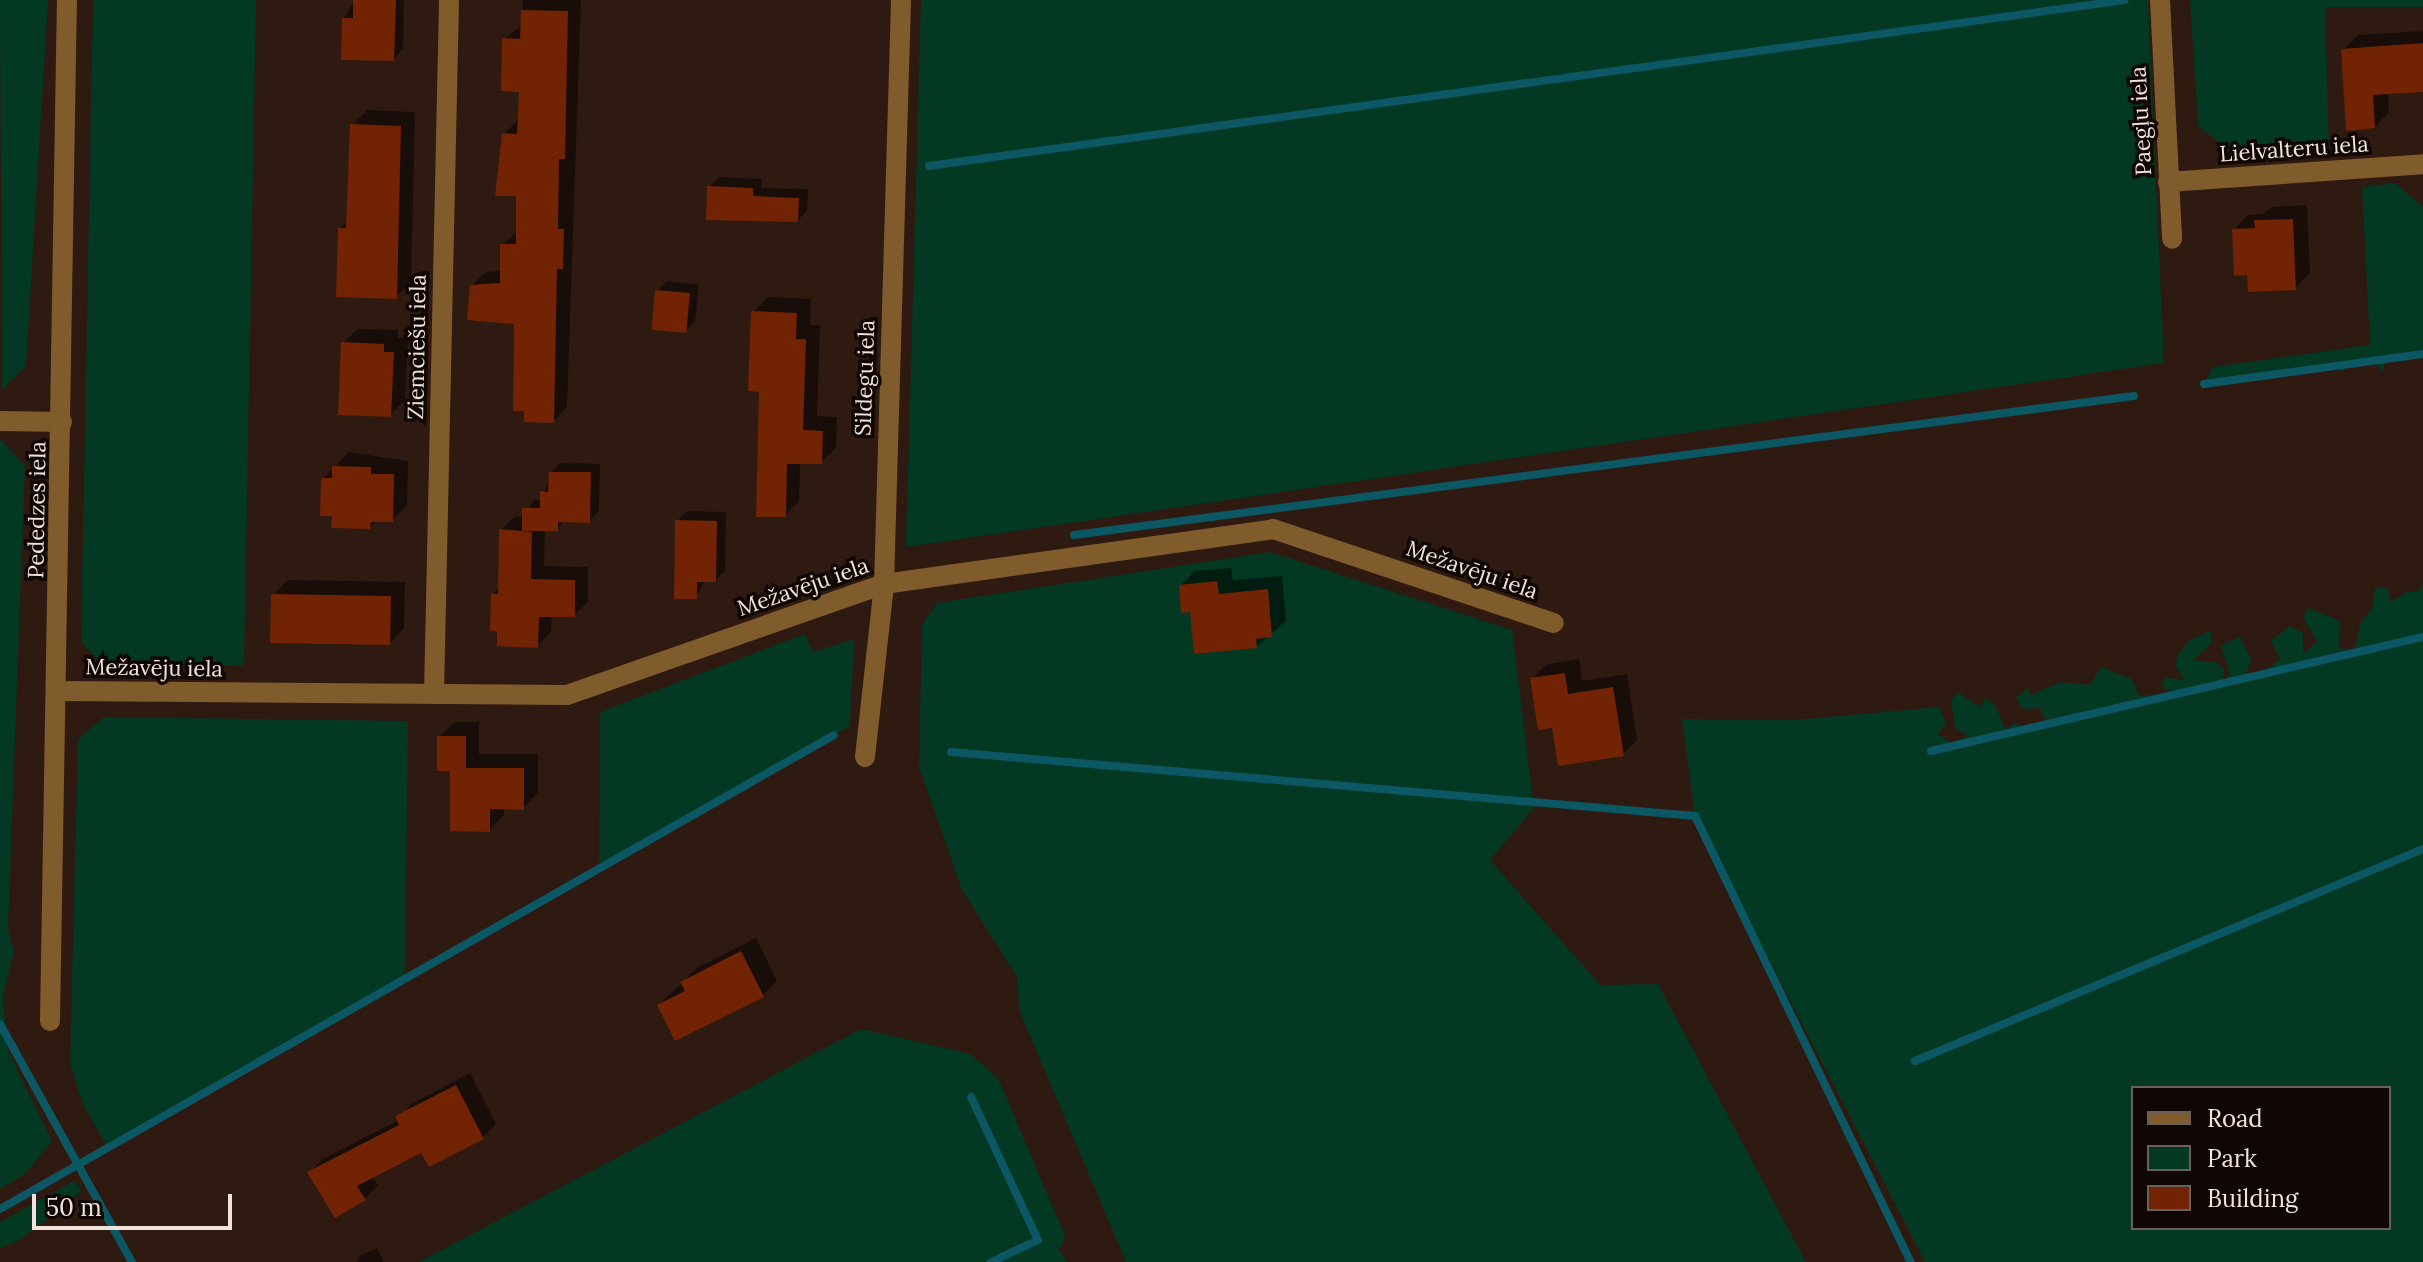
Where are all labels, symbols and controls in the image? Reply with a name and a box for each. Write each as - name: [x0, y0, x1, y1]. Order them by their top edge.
- street label: Paegļu iela: [2125, 66, 2157, 176]
- street label: Lielvalteru iela: [2219, 131, 2369, 167]
- street label: Ziemciešu iela: [403, 274, 431, 420]
- street label: Sildegu iela: [850, 320, 880, 436]
- street label: Pededzes iela: [23, 441, 51, 579]
- street label: Mežavēju iela: [1403, 535, 1541, 605]
- street label: Mežavēju iela: [734, 552, 872, 622]
- street label: Mežavēju iela: [85, 654, 223, 682]
- legend: [2131, 1086, 2391, 1230]
- text: Road: [2207, 1103, 2263, 1134]
- text: Park: [2207, 1143, 2257, 1174]
- scale bar: [36, 1178, 236, 1228]
- text: Building: [2207, 1183, 2298, 1214]
- text: 50 m: [46, 1192, 102, 1223]

